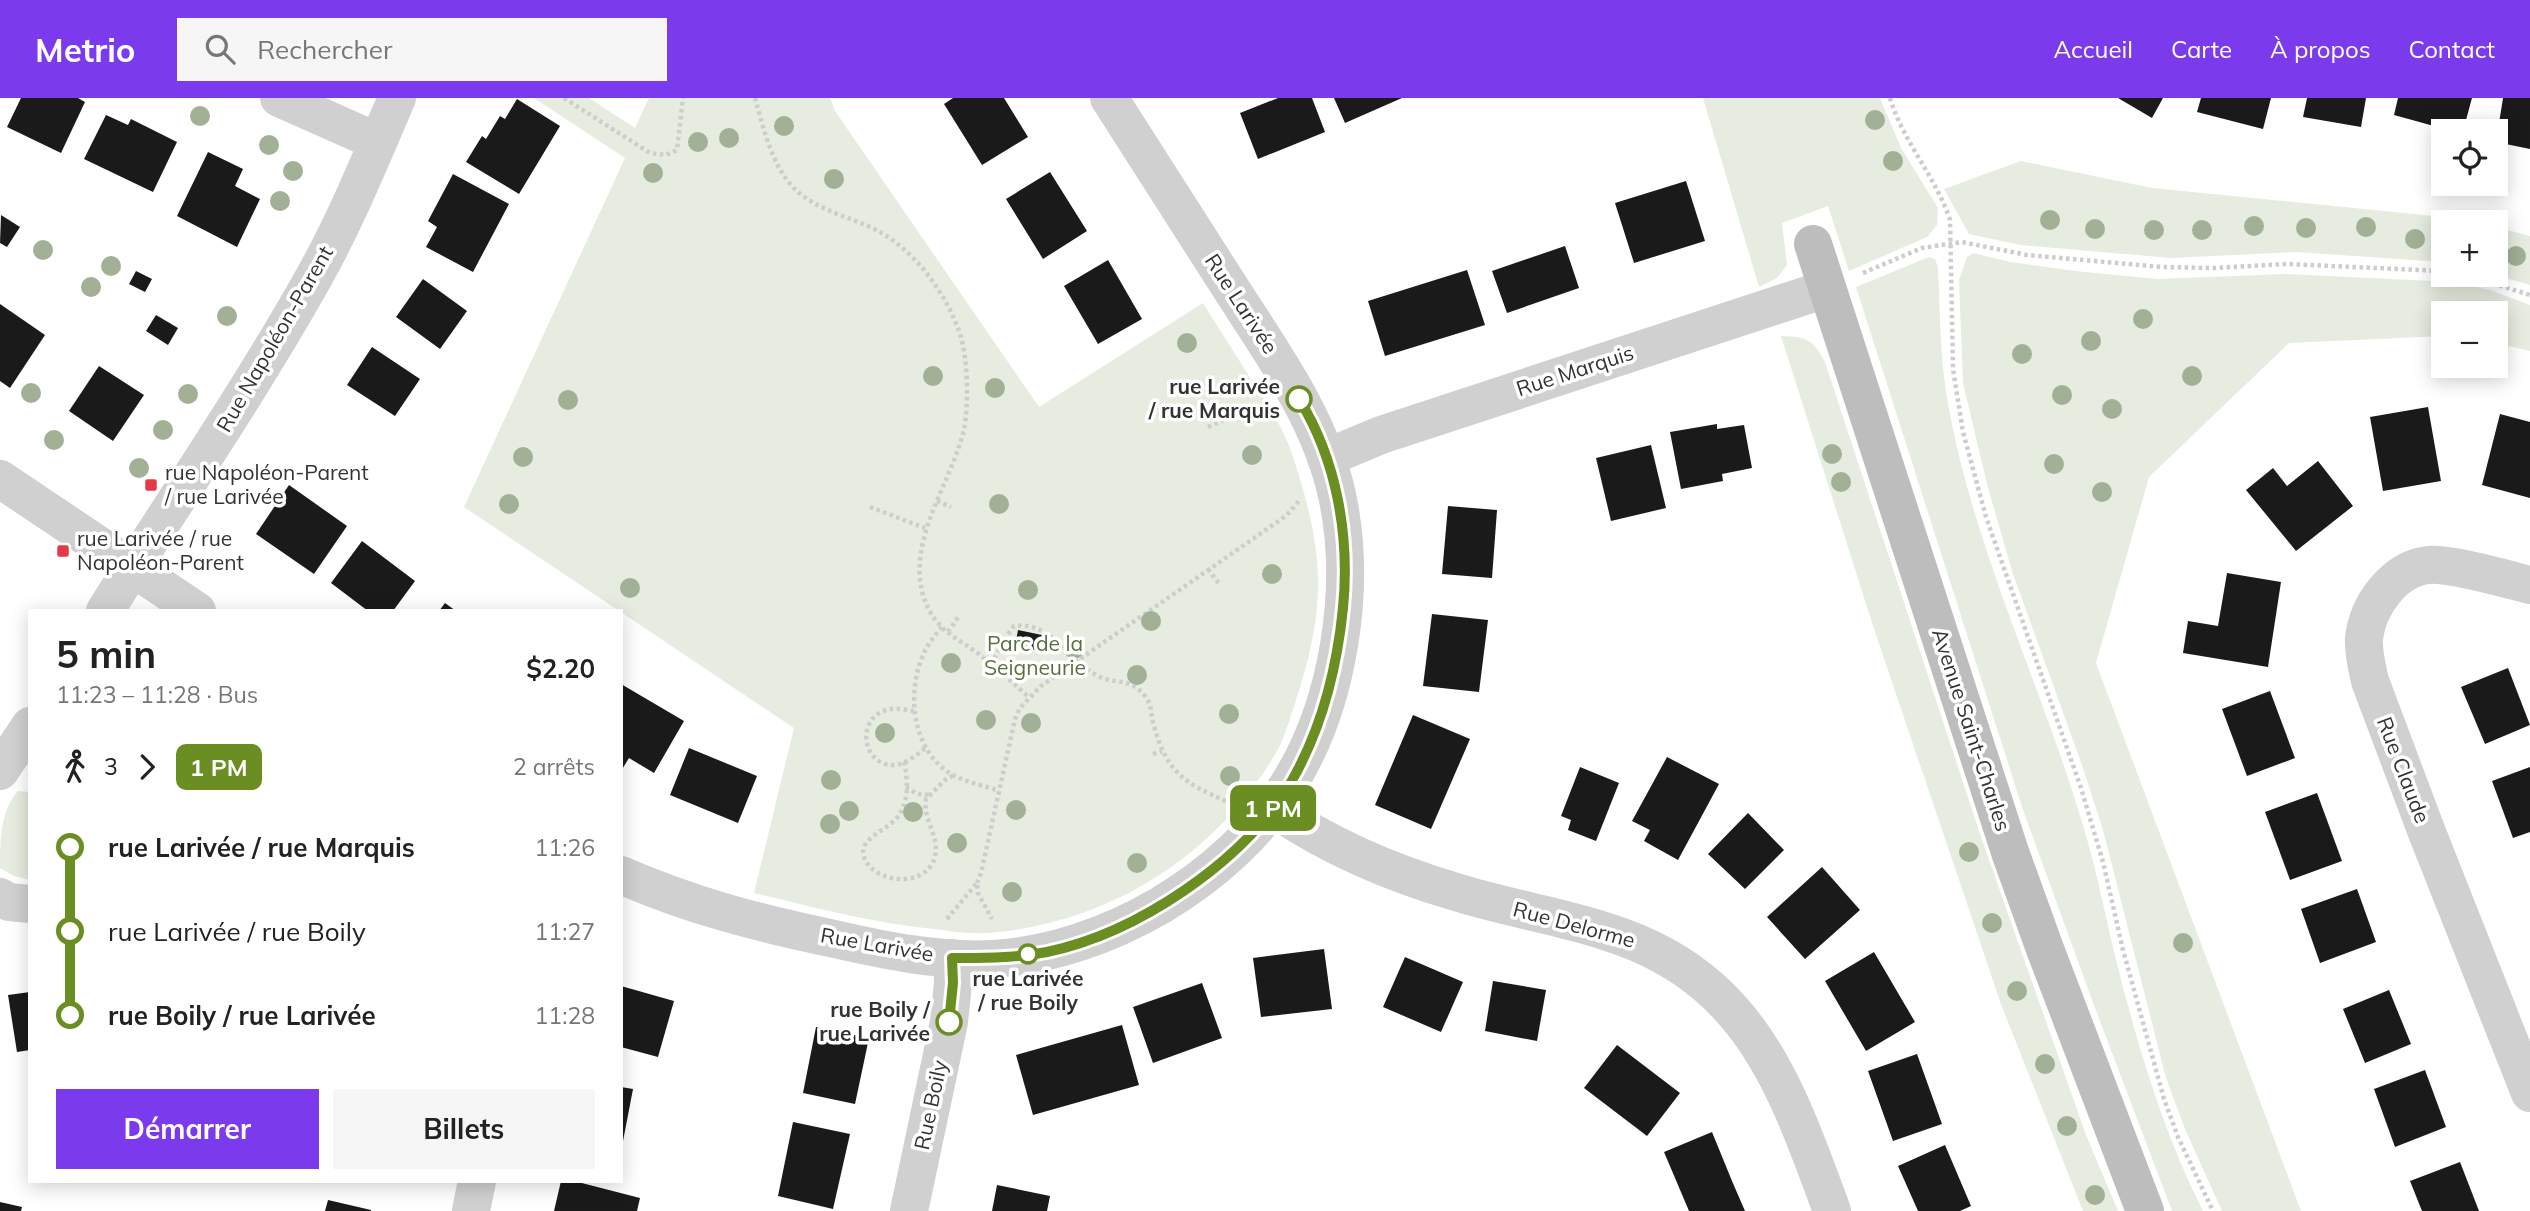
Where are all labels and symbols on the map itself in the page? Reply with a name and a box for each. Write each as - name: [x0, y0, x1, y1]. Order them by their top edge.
- street label: Rue Napoléon-Parent: [210, 241, 338, 436]
- street label: Rue Larivée: [1200, 249, 1284, 358]
- street label: Rue Marquis: [1513, 339, 1637, 401]
- place label: rue Larivée / rue Marquis: [1148, 373, 1280, 423]
- marker: rue Larivée / rue Marquis: [1286, 386, 1312, 412]
- place label: rue Napoléon-Parent / rue Larivée: [164, 459, 369, 509]
- marker: rue Napoléon-Parent / rue Larivée: [143, 477, 159, 493]
- place label: rue Larivée / rue Napoléon-Parent: [77, 525, 244, 575]
- marker: rue Larivée / rue Napoléon-Parent: [55, 543, 71, 559]
- street label: Avenue Saint-Charles: [1927, 625, 2017, 834]
- park label: Parc de la Seigneurie: [984, 630, 1086, 680]
- street label: Rue Claude: [2372, 713, 2436, 826]
- line badge: 1 PM: [1224, 785, 1322, 831]
- street label: Rue Delorme: [1510, 895, 1638, 953]
- street label: Rue Larivée: [819, 921, 936, 967]
- marker: rue Larivée / rue Boily: [1018, 944, 1038, 964]
- place label: rue Larivée / rue Boily: [973, 965, 1083, 1015]
- place label: rue Boily / rue Larivée: [819, 996, 931, 1046]
- marker: rue Boily / rue Larivée: [936, 1009, 962, 1035]
- street label: Rue Boily: [908, 1058, 952, 1152]

